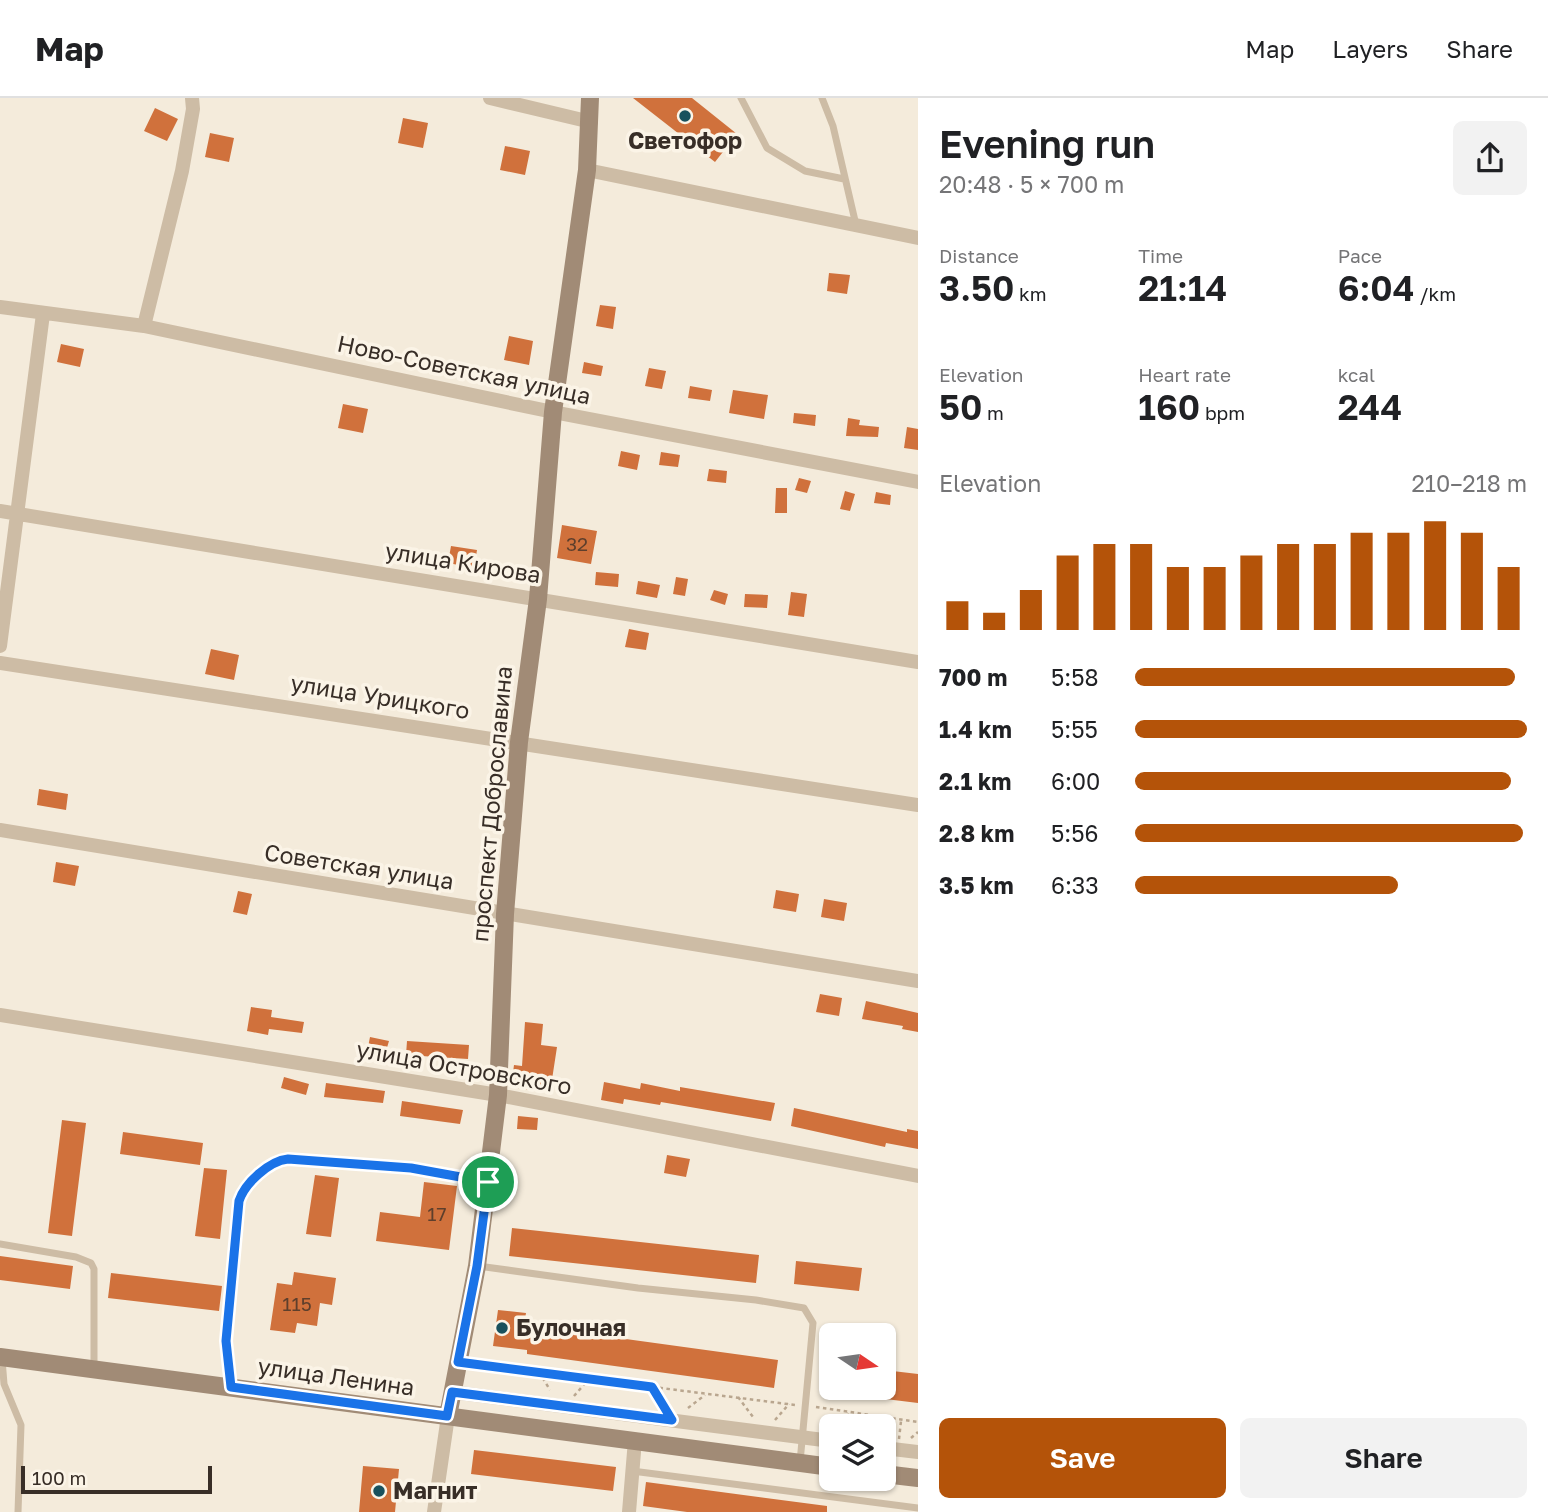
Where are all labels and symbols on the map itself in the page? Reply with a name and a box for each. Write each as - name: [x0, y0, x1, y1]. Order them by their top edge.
- marker: Светофор: [677, 108, 693, 124]
- place label: Светофор: [628, 126, 742, 154]
- street label: Ново-Советская улица: [335, 328, 593, 410]
- house number: 32: [566, 532, 588, 555]
- street label: улица Кирова: [383, 536, 543, 588]
- street label: проспект Доброславина: [465, 665, 517, 943]
- street label: улица Урицкого: [289, 668, 472, 724]
- street label: Советская улица: [262, 837, 456, 895]
- street label: улица Островского: [354, 1034, 574, 1100]
- pin: [458, 1152, 518, 1212]
- house number: 17: [427, 1202, 447, 1225]
- house number: 115: [282, 1292, 312, 1315]
- place label: Булочная: [516, 1313, 626, 1341]
- marker: Булочная: [494, 1320, 510, 1336]
- north arrow: [819, 1323, 896, 1400]
- street label: улица Ленина: [256, 1351, 416, 1401]
- scale bar: [21, 1463, 212, 1495]
- place label: Магнит: [393, 1476, 477, 1504]
- marker: Магнит: [371, 1483, 387, 1499]

